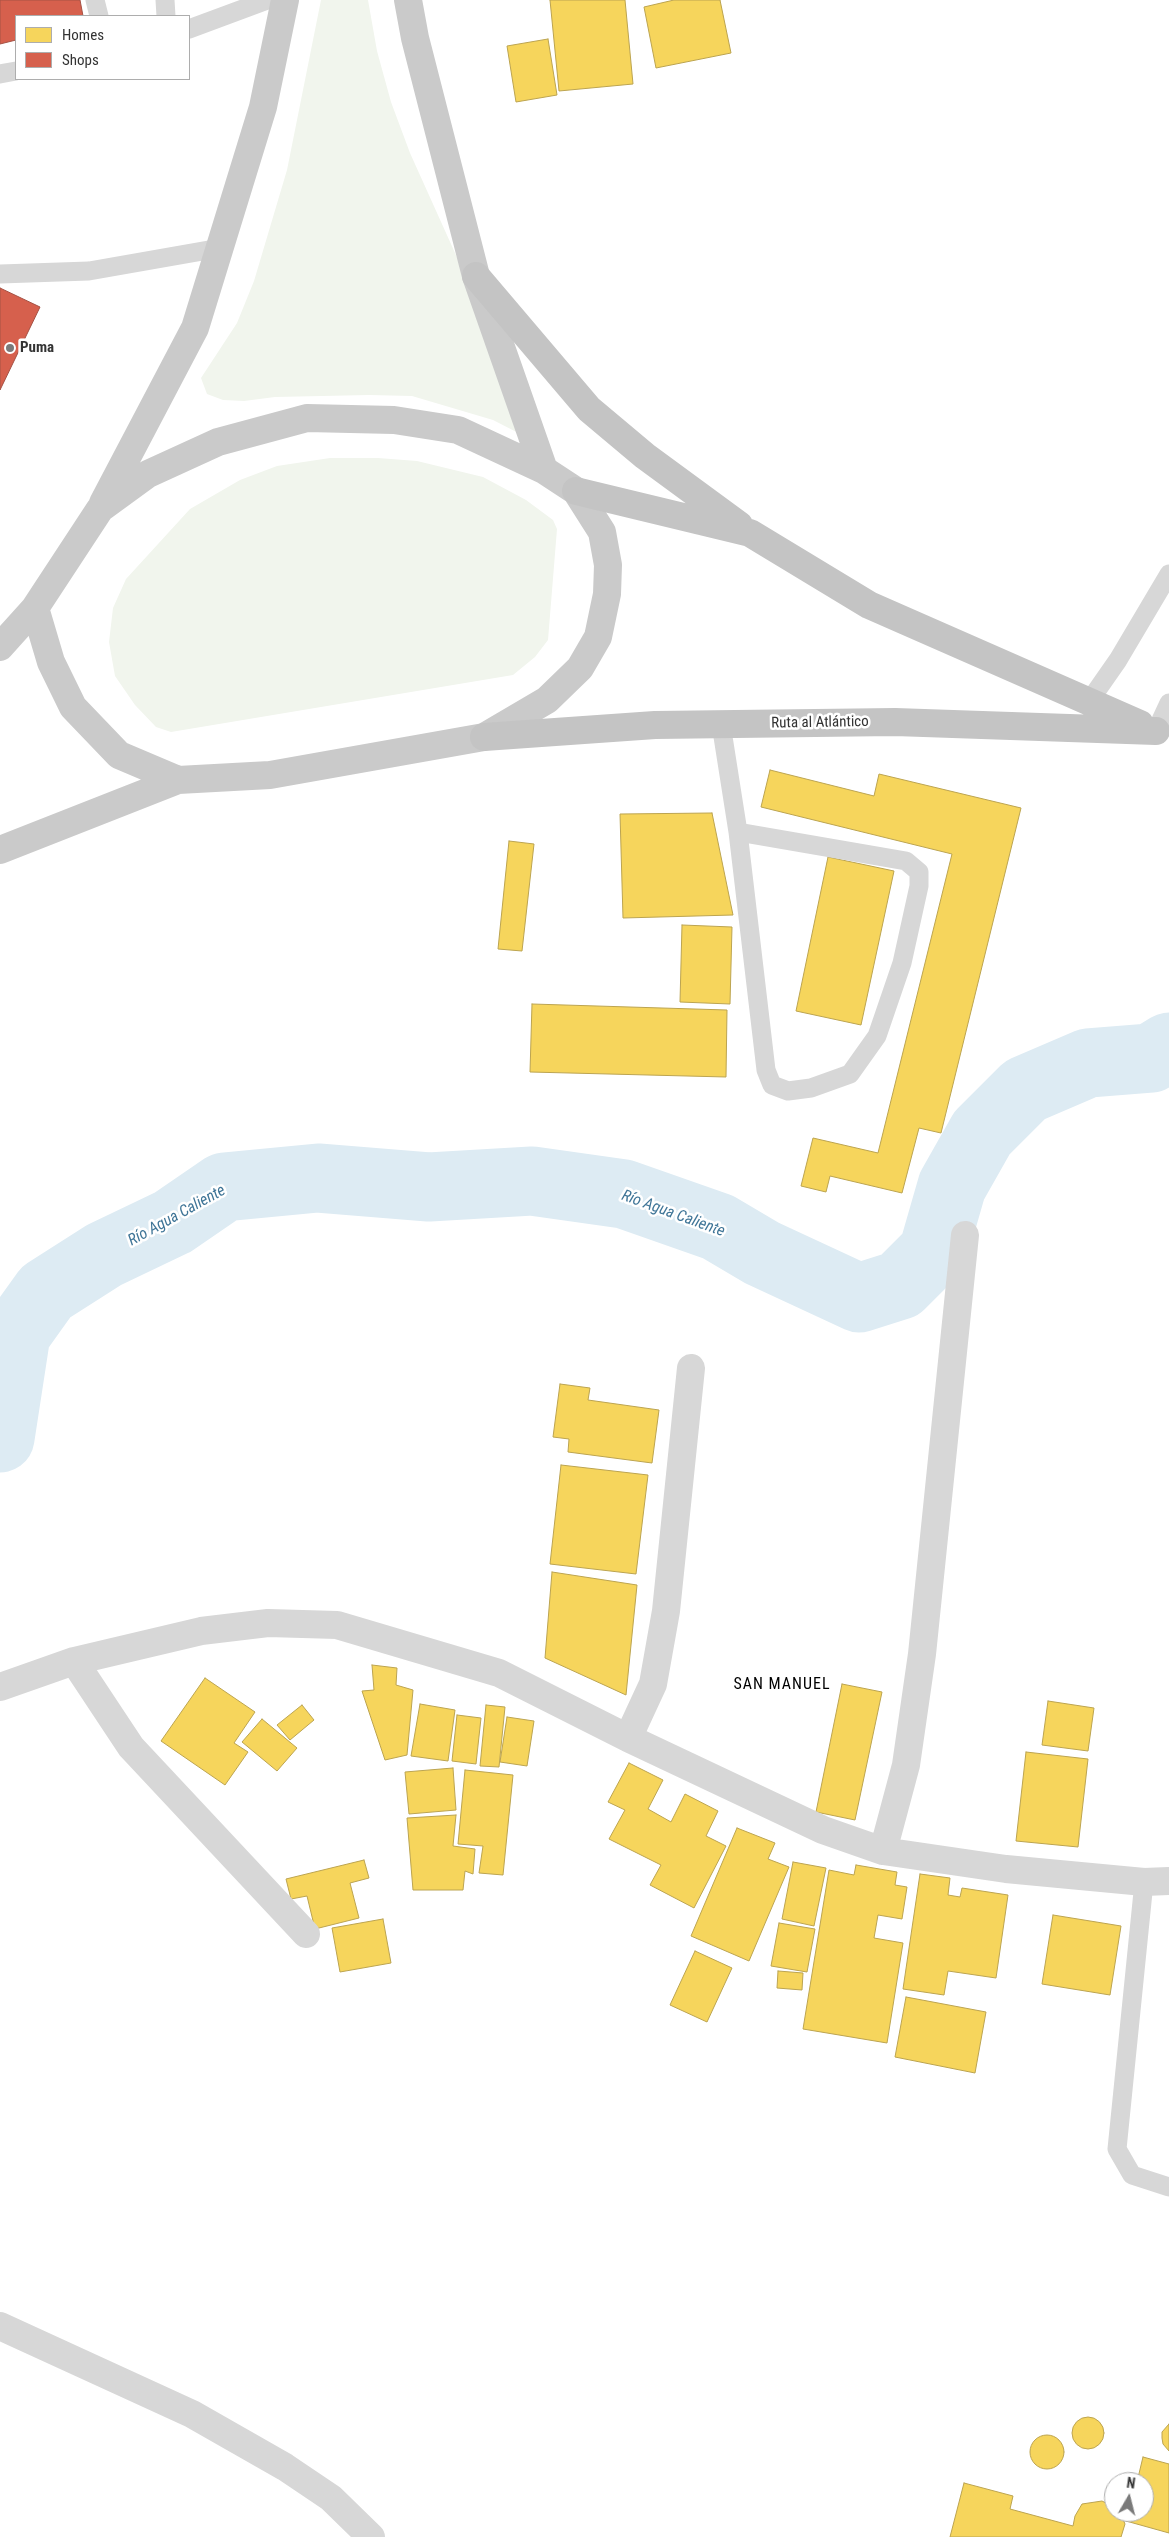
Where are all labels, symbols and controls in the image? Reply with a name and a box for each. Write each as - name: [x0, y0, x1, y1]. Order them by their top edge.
- legend: [15, 15, 190, 80]
- text: Homes: [62, 26, 104, 44]
- text: Shops: [62, 51, 99, 69]
- place label: Puma: [20, 339, 54, 357]
- marker: Puma: [4, 342, 16, 354]
- street label: Ruta al Atlántico: [771, 713, 869, 733]
- water label: Río Agua Caliente: [125, 1181, 229, 1251]
- water label: Río Agua Caliente: [619, 1186, 727, 1242]
- district label: SAN MANUEL: [732, 1675, 832, 1695]
- north arrow: [1104, 2472, 1154, 2522]
- text: N: [1126, 2475, 1136, 2492]

